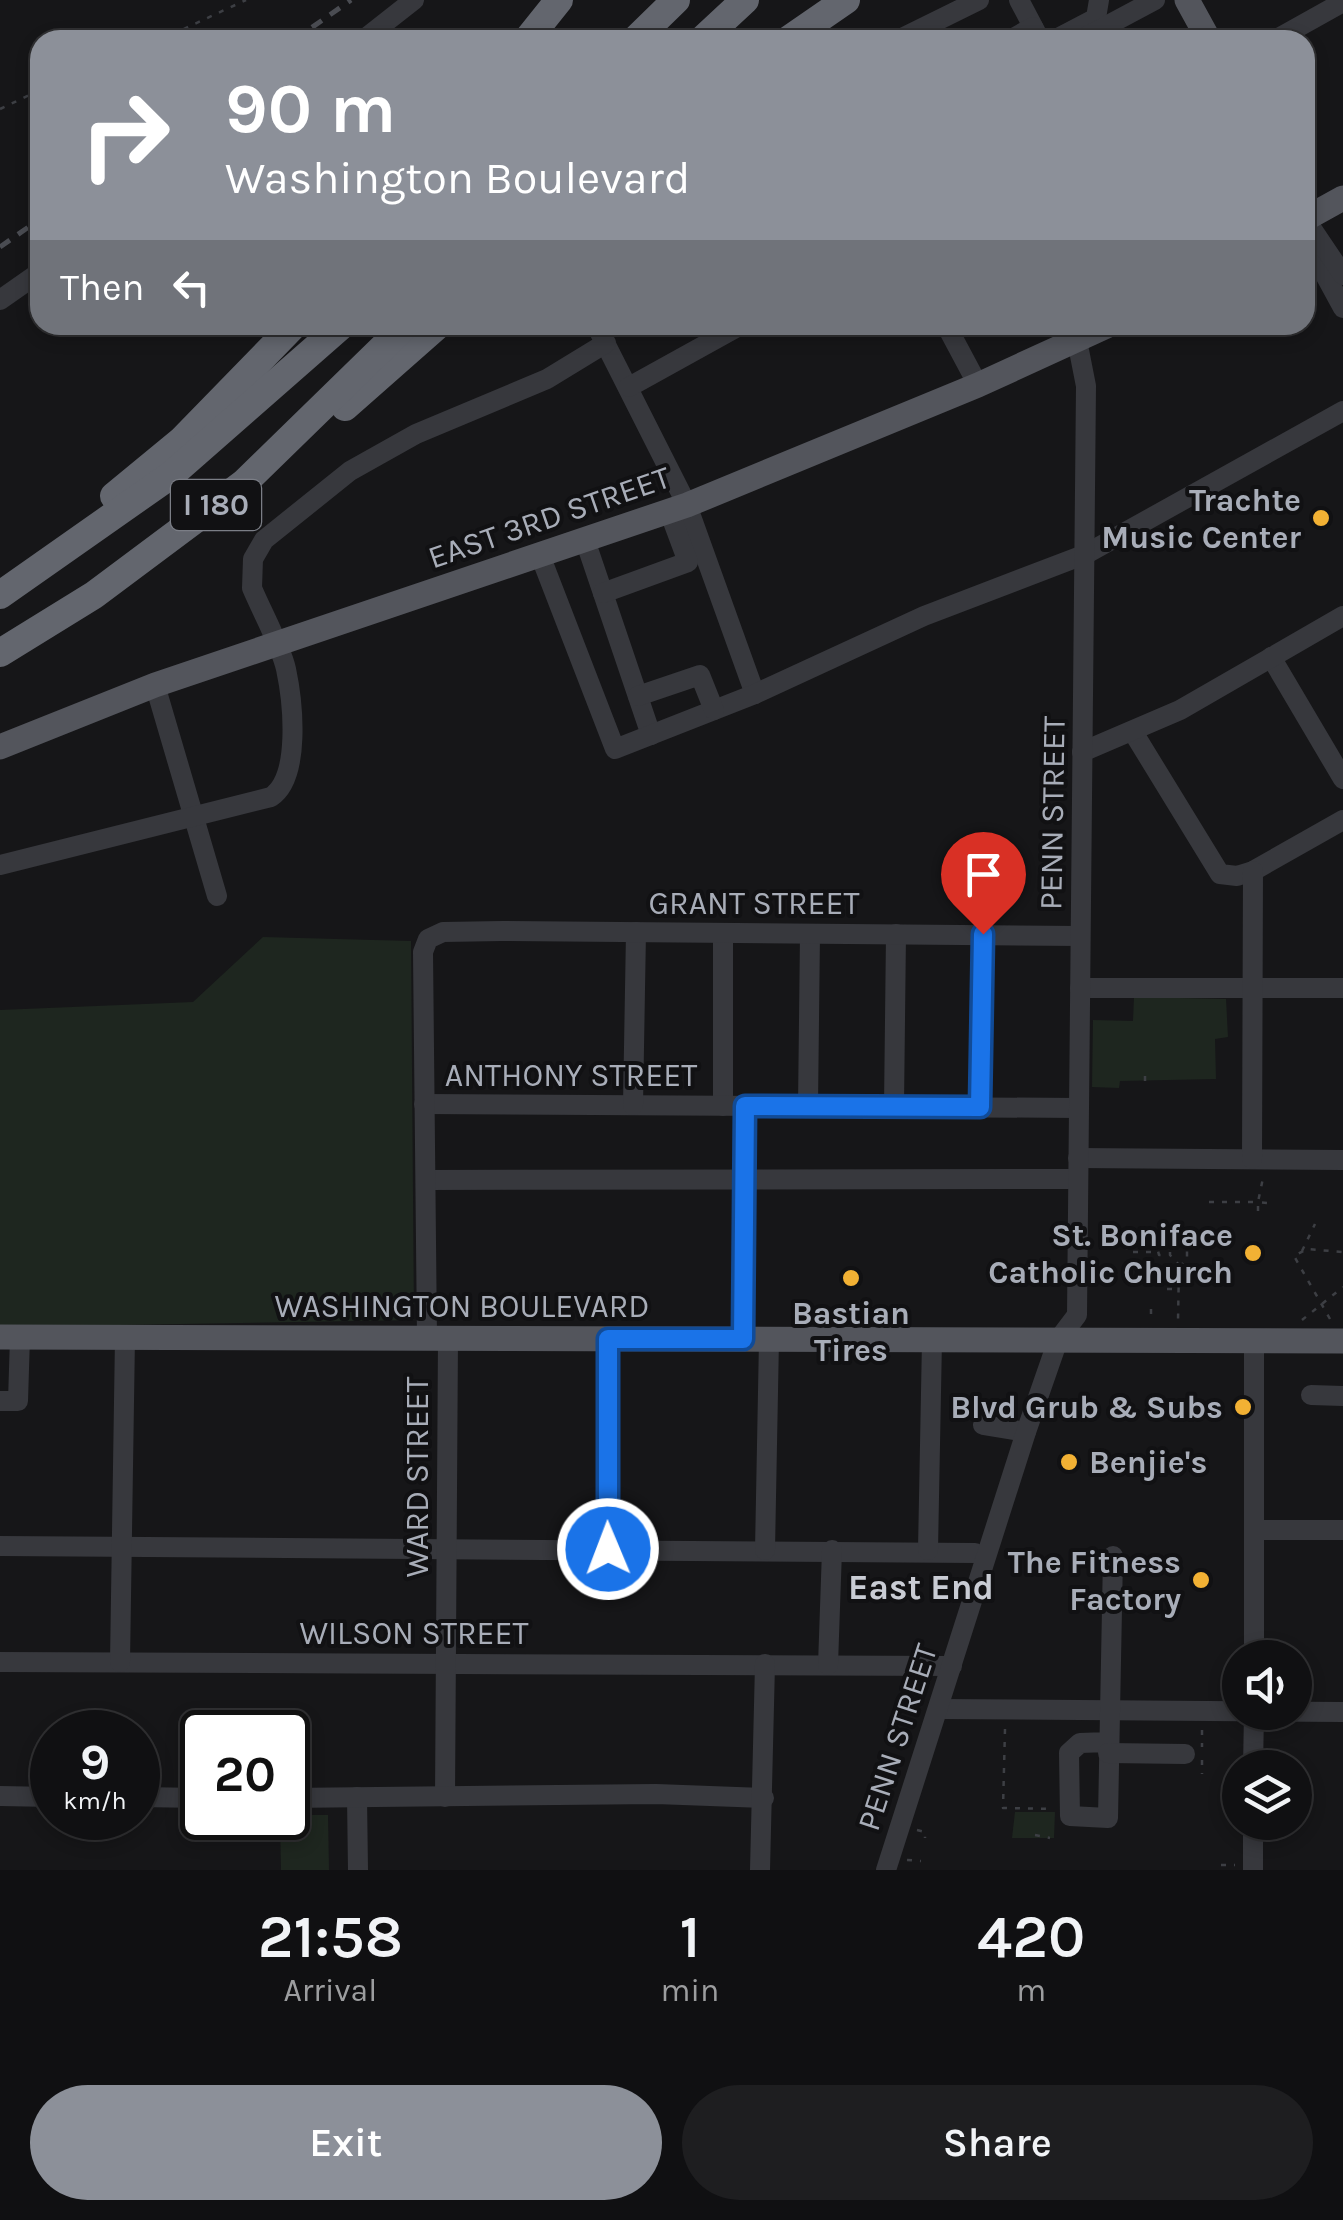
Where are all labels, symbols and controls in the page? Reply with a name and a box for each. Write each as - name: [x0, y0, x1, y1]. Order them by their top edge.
- text: 90 m: [225, 68, 396, 150]
- icon: right: [60, 70, 190, 200]
- text: Washington Boulevard: [225, 152, 691, 204]
- icon: left: [164, 260, 219, 315]
- text: Then: [60, 265, 144, 310]
- street label: EAST 3RD STREET: [423, 459, 675, 576]
- road number: I 180: [171, 480, 261, 530]
- place label: Trachte Music Center: [1101, 482, 1301, 556]
- marker: Trachte Music Center: [1310, 507, 1332, 529]
- street label: PENN STREET: [1032, 716, 1073, 910]
- pin: [941, 832, 1026, 935]
- icon: arrive: [956, 847, 1011, 902]
- street label: GRANT STREET: [648, 885, 860, 922]
- street label: ANTHONY STREET: [445, 1057, 697, 1094]
- place label: St. Boniface Catholic Church: [988, 1217, 1233, 1291]
- marker: St. Boniface Catholic Church: [1242, 1242, 1264, 1264]
- marker: Bastian Tires: [840, 1267, 862, 1289]
- street label: WASHINGTON BOULEVARD: [275, 1288, 649, 1325]
- place label: Bastian Tires: [792, 1295, 910, 1369]
- street label: WARD STREET: [399, 1376, 436, 1578]
- place label: Blvd Grub & Subs: [950, 1389, 1223, 1426]
- marker: Blvd Grub & Subs: [1232, 1396, 1254, 1418]
- place label: Benjie's: [1089, 1444, 1207, 1481]
- marker: Benjie's: [1058, 1451, 1080, 1473]
- position arrow: [556, 1497, 660, 1601]
- place label: The Fitness Factory: [1008, 1544, 1181, 1618]
- district label: East End: [848, 1567, 994, 1608]
- marker: The Fitness Factory: [1190, 1569, 1212, 1591]
- street label: WILSON STREET: [300, 1615, 528, 1652]
- street label: PENN STREET: [850, 1639, 945, 1835]
- map controls: [1222, 1640, 1312, 1840]
- button: sound: [1222, 1640, 1312, 1730]
- speed limit sign: 20: [180, 1710, 310, 1840]
- text: 9: [80, 1733, 110, 1792]
- button: layers: [1222, 1750, 1312, 1840]
- text: km/h: [63, 1786, 127, 1815]
- text: 21:58: [258, 1902, 403, 1972]
- text: 1: [679, 1902, 700, 1972]
- text: 420: [977, 1902, 1085, 1972]
- text: Arrival: [283, 1972, 377, 2009]
- text: min: [661, 1972, 719, 2009]
- text: m: [1016, 1972, 1046, 2009]
- button: Exit: [30, 2085, 662, 2200]
- button: Share: [682, 2085, 1313, 2200]

